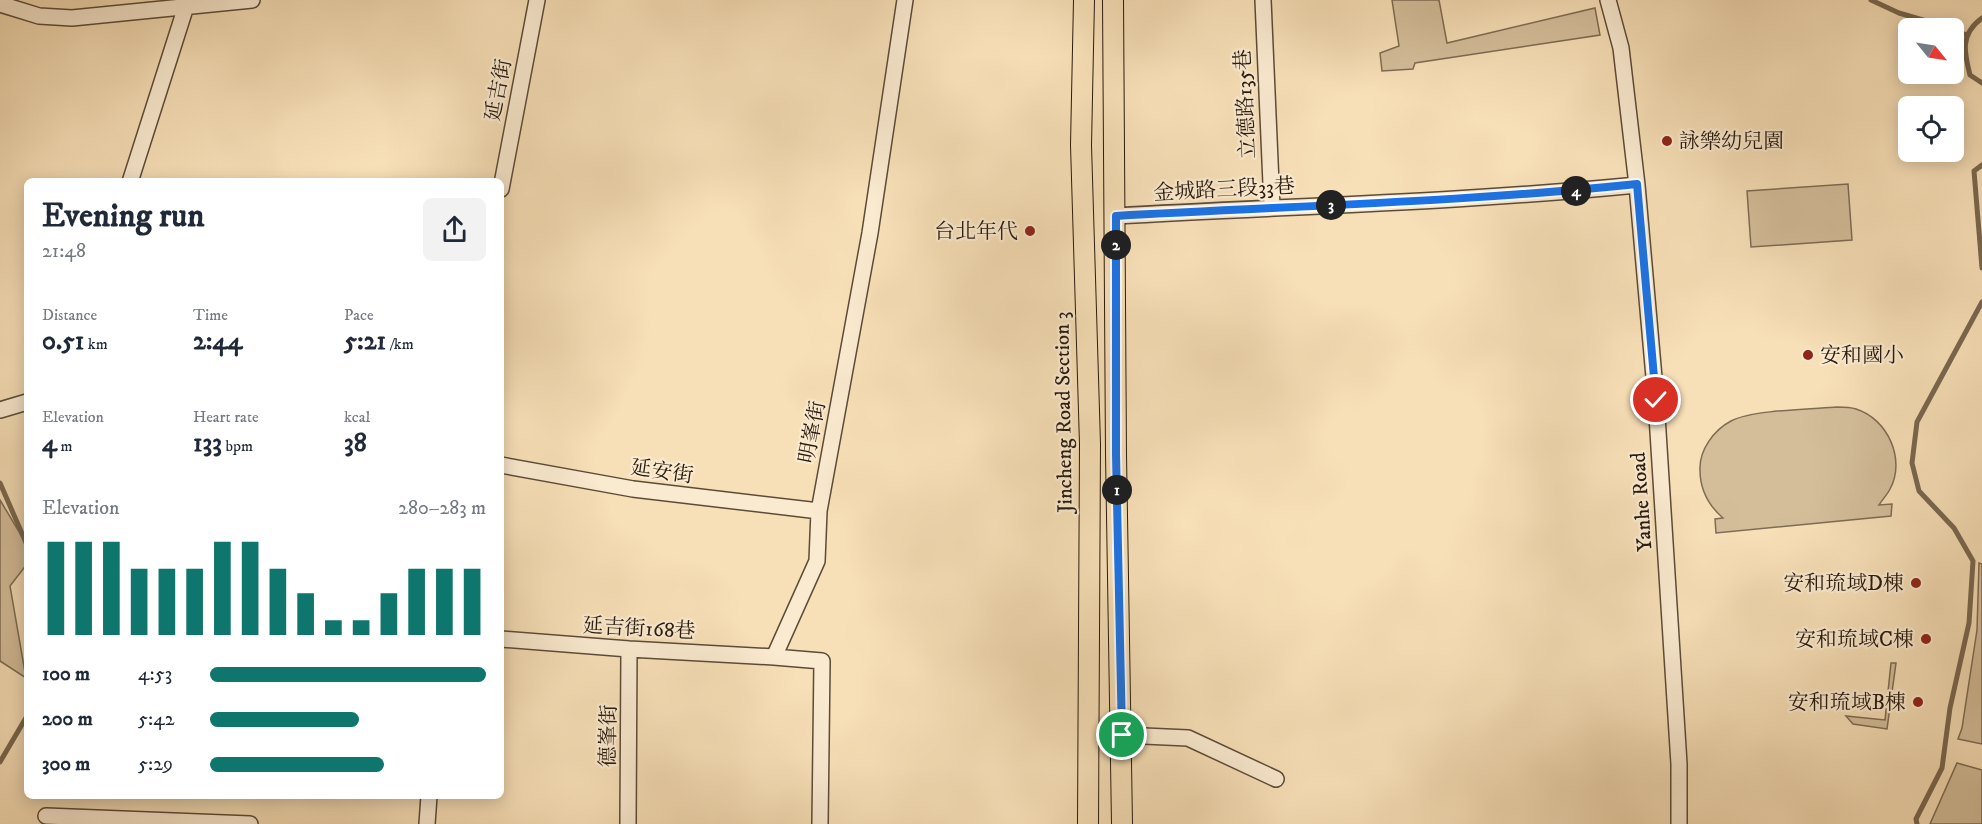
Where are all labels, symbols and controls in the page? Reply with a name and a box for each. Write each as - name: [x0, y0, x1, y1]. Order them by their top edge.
- north arrow: [1898, 18, 1964, 84]
- map controls: [1898, 18, 1964, 162]
- street label: 立德路135巷: [1230, 48, 1262, 160]
- street label: 延吉街: [480, 57, 518, 124]
- button: locate: [1898, 96, 1964, 162]
- place label: 詠樂幼兒園: [1679, 129, 1784, 155]
- marker: 詠樂幼兒園: [1660, 134, 1674, 148]
- street label: 金城路三段33巷: [1153, 173, 1295, 207]
- pin: 4: [1561, 176, 1591, 206]
- text: 4: [1571, 181, 1581, 201]
- pin: 3: [1316, 190, 1346, 220]
- text: 3: [1328, 195, 1334, 215]
- text: Evening run: [42, 196, 204, 237]
- button: share: [423, 198, 486, 261]
- place label: 台北年代: [934, 219, 1018, 245]
- marker: 台北年代: [1023, 224, 1037, 238]
- pin: 2: [1101, 230, 1131, 260]
- text: 2: [1112, 235, 1120, 255]
- text: 21:48: [42, 239, 86, 264]
- text: Distance: [42, 305, 97, 325]
- text: Time: [193, 305, 228, 325]
- text: Pace: [344, 305, 374, 325]
- street label: Jincheng Road Section 3: [1049, 311, 1079, 515]
- text: 0.51: [42, 325, 84, 358]
- text: 2:44: [193, 325, 243, 358]
- text: 5:21: [344, 325, 386, 358]
- text: km: [84, 334, 108, 354]
- text: /km: [386, 334, 414, 354]
- place label: 安和國小: [1820, 343, 1904, 369]
- marker: 安和國小: [1801, 348, 1815, 362]
- pin: [1630, 374, 1681, 425]
- icon: check: [1639, 383, 1672, 416]
- street label: 明峯街: [794, 399, 832, 466]
- text: Elevation: [42, 407, 104, 427]
- text: Heart rate: [193, 407, 259, 427]
- text: kcal: [344, 407, 370, 427]
- text: 4: [42, 427, 57, 460]
- text: 133: [193, 427, 222, 460]
- text: 38: [344, 427, 367, 460]
- text: m: [57, 436, 72, 456]
- text: bpm: [222, 436, 253, 456]
- street label: Yanhe Road: [1626, 451, 1658, 552]
- street label: 延安街: [629, 455, 695, 489]
- pin: 1: [1102, 475, 1132, 505]
- text: 1: [1114, 480, 1120, 500]
- text: Elevation: [42, 496, 119, 521]
- text: 280–283 m: [398, 496, 486, 521]
- place label: 安和琉域D棟: [1783, 571, 1904, 597]
- marker: 安和琉域D棟: [1909, 576, 1923, 590]
- street label: 延吉街168巷: [582, 613, 696, 645]
- place label: 安和琉域C棟: [1795, 627, 1914, 653]
- marker: 安和琉域C棟: [1919, 632, 1933, 646]
- text: 100 m: [42, 662, 90, 687]
- text: 4:53: [138, 662, 172, 687]
- place label: 安和琉域B棟: [1788, 690, 1906, 716]
- marker: 安和琉域B棟: [1911, 695, 1925, 709]
- street label: 德峯街: [595, 704, 623, 768]
- text: 200 m: [42, 707, 93, 732]
- text: 5:42: [138, 707, 175, 732]
- pin: [1096, 709, 1147, 760]
- icon: arrive: [1105, 718, 1138, 751]
- text: 300 m: [42, 752, 90, 777]
- text: 5:29: [138, 752, 173, 777]

